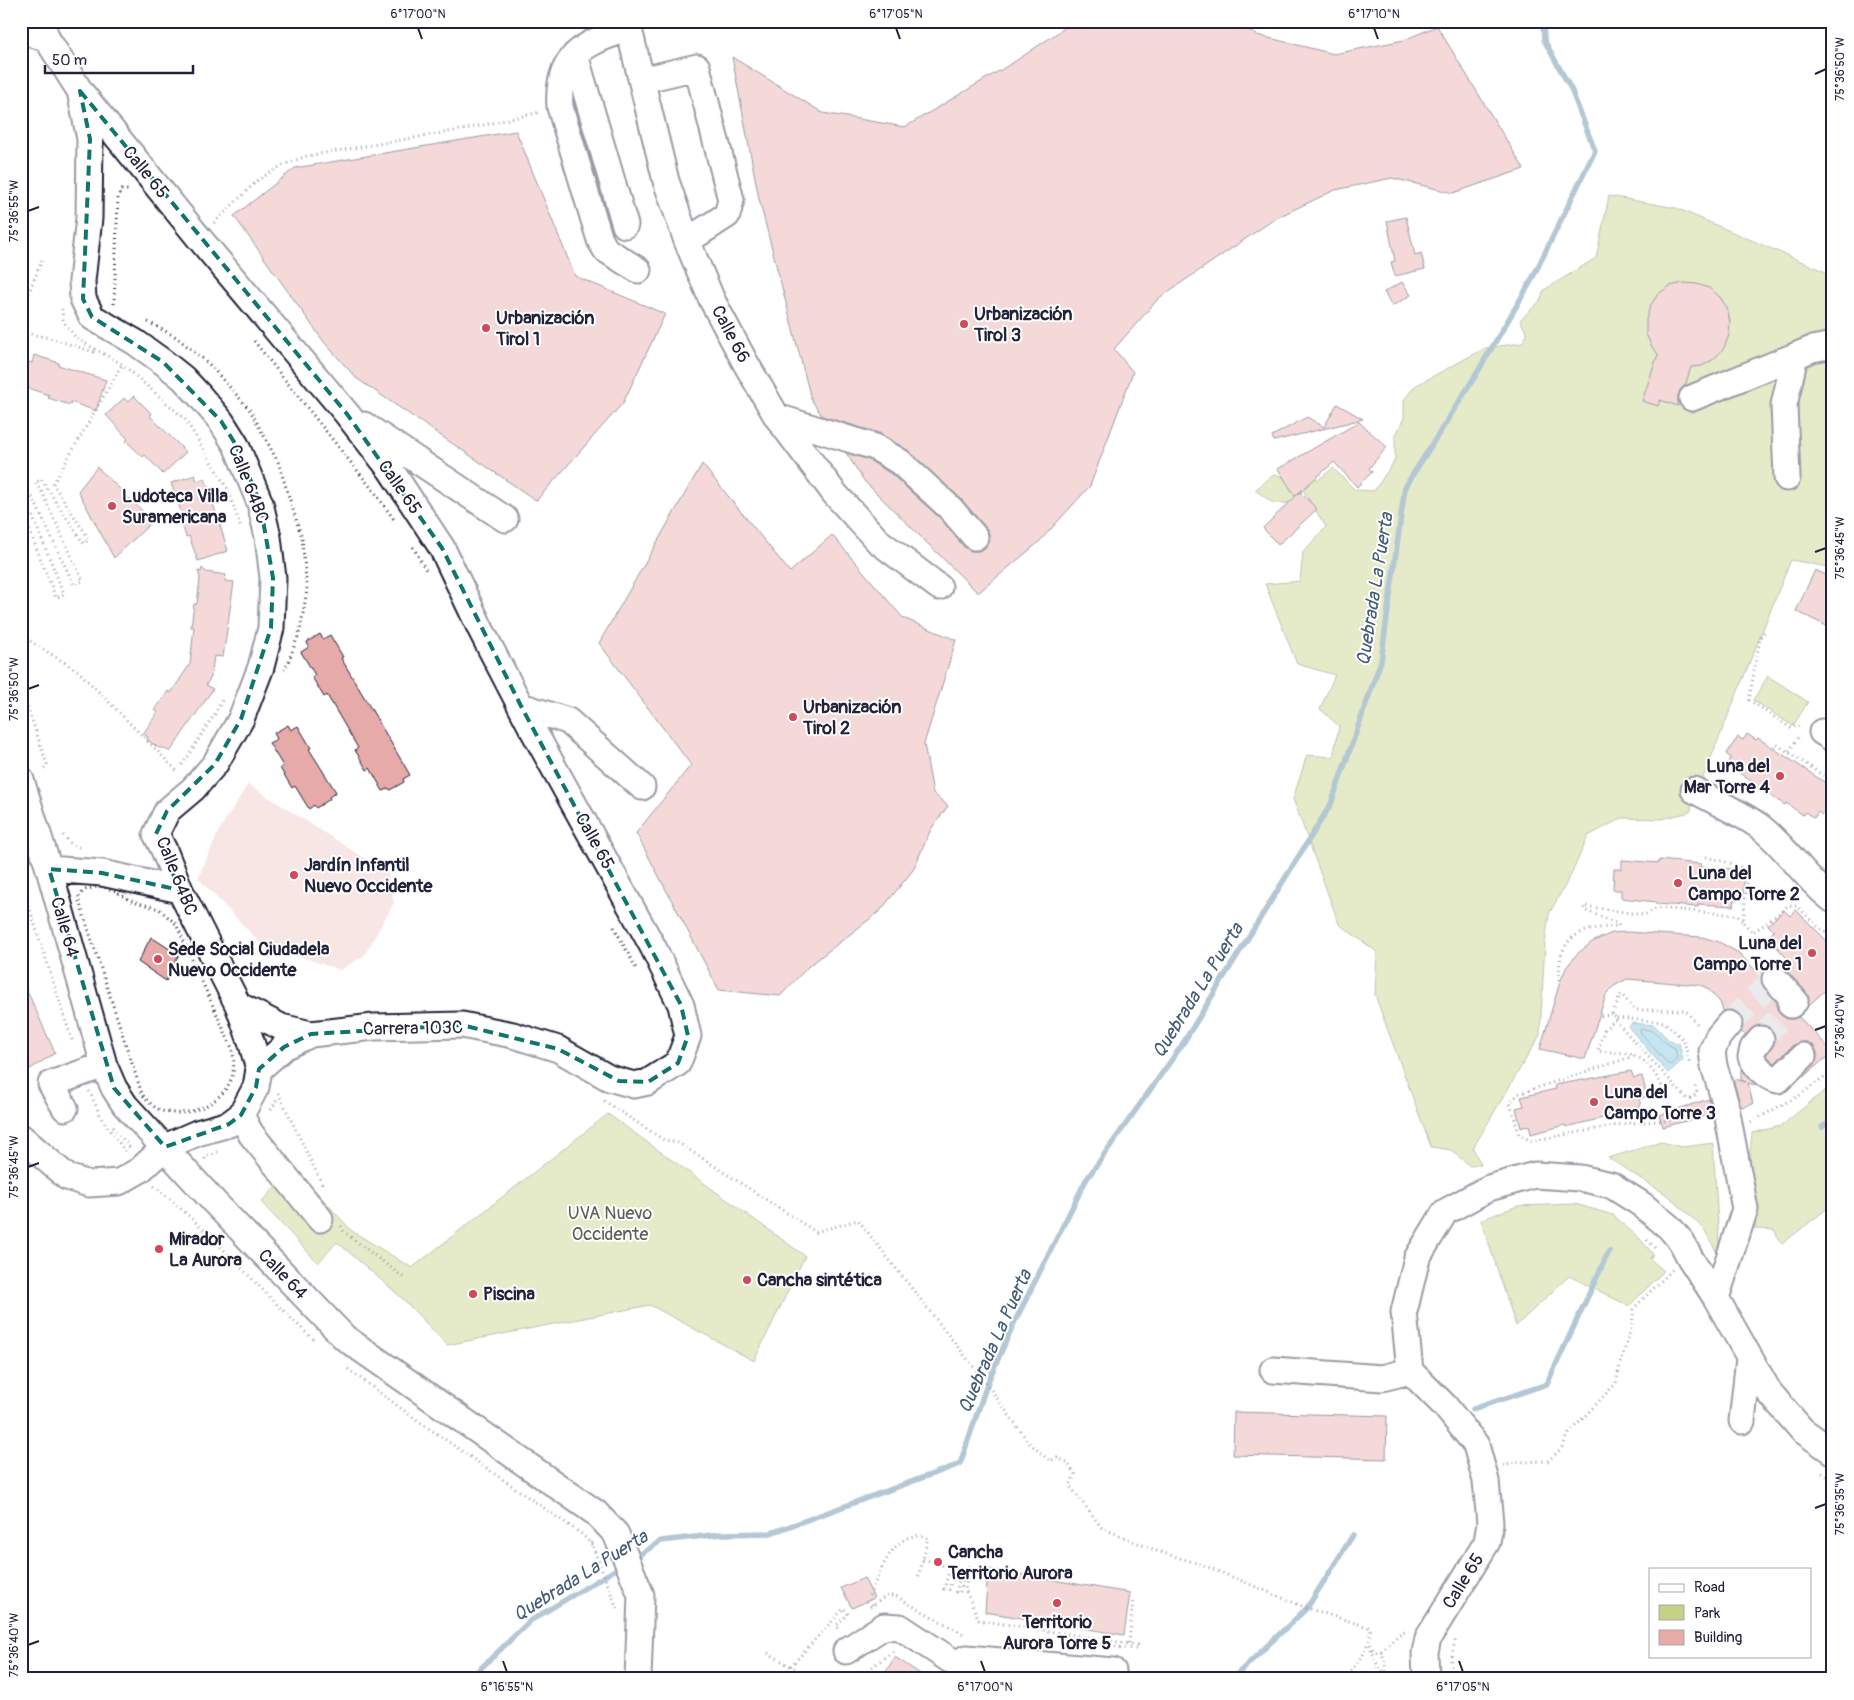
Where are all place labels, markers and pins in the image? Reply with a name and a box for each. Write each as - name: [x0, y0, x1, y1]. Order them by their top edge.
- place label: Urbanización Tirol 3: [973, 303, 1073, 347]
- place label: Urbanización Tirol 1: [495, 307, 595, 351]
- marker: Urbanización Tirol 3: [958, 318, 970, 330]
- marker: Urbanización Tirol 1: [480, 322, 492, 334]
- place label: Ludoteca Villa Suramericana: [122, 485, 228, 529]
- marker: Ludoteca Villa Suramericana: [106, 500, 118, 512]
- place label: Urbanización Tirol 2: [802, 696, 902, 740]
- marker: Urbanización Tirol 2: [787, 711, 799, 723]
- place label: Luna del Mar Torre 4: [1684, 755, 1771, 799]
- marker: Luna del Mar Torre 4: [1774, 770, 1786, 782]
- place label: Jardín Infantil Nuevo Occidente: [304, 854, 433, 898]
- place label: Luna del Campo Torre 2: [1688, 862, 1800, 906]
- marker: Jardín Infantil Nuevo Occidente: [288, 869, 300, 881]
- marker: Luna del Campo Torre 2: [1672, 877, 1684, 889]
- place label: Luna del Campo Torre 1: [1693, 932, 1802, 976]
- place label: Sede Social Ciudadela Nuevo Occidente: [168, 938, 330, 982]
- marker: Luna del Campo Torre 1: [1806, 947, 1818, 959]
- marker: Sede Social Ciudadela Nuevo Occidente: [152, 953, 164, 965]
- place label: Luna del Campo Torre 3: [1604, 1081, 1716, 1125]
- marker: Luna del Campo Torre 3: [1588, 1096, 1600, 1108]
- place label: Mirador La Aurora: [169, 1228, 243, 1272]
- marker: Mirador La Aurora: [153, 1243, 165, 1255]
- place label: Cancha sintética: [757, 1269, 882, 1292]
- marker: Cancha sintética: [741, 1274, 753, 1286]
- place label: Piscina: [483, 1283, 536, 1306]
- marker: Piscina: [467, 1288, 479, 1300]
- place label: Cancha Territorio Aurora: [947, 1541, 1073, 1585]
- marker: Cancha Territorio Aurora: [932, 1556, 944, 1568]
- marker: Territorio Aurora Torre 5: [1051, 1597, 1063, 1609]
- place label: Territorio Aurora Torre 5: [1003, 1611, 1111, 1655]

